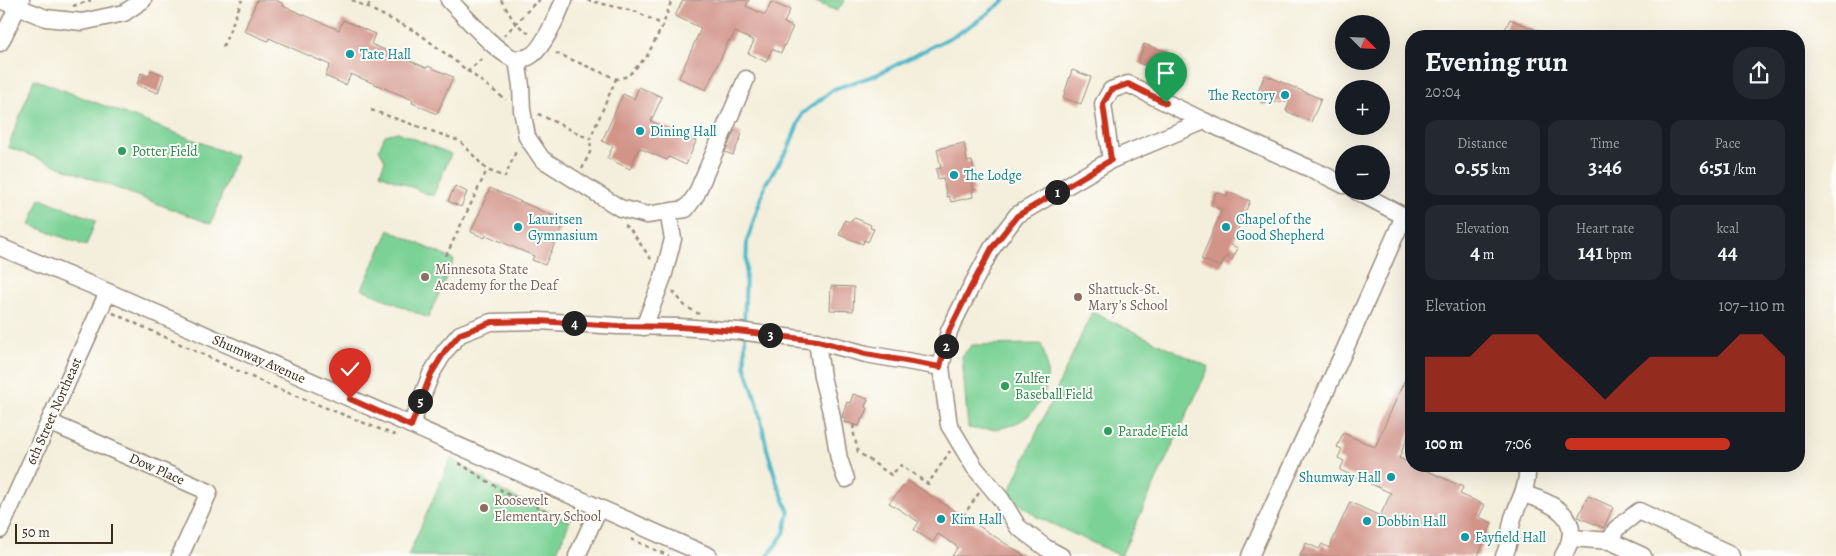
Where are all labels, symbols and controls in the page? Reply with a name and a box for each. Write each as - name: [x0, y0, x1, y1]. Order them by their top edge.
- north arrow: [1335, 15, 1390, 70]
- map controls: [1335, 15, 1390, 200]
- text: Evening run: [1425, 43, 1568, 81]
- place label: Tate Hall: [360, 45, 411, 64]
- button: share: [1733, 47, 1785, 99]
- marker: Tate Hall: [344, 48, 356, 60]
- pin: [1145, 52, 1187, 103]
- icon: arrive: [1152, 59, 1180, 87]
- button: +: [1335, 80, 1390, 135]
- text: 20:04: [1425, 81, 1461, 103]
- place label: The Rectory: [1208, 86, 1276, 105]
- marker: The Rectory: [1279, 89, 1291, 101]
- place label: Dining Hall: [650, 122, 717, 141]
- marker: Dining Hall: [634, 125, 646, 137]
- text: Distance: [1457, 134, 1507, 153]
- text: Time: [1590, 134, 1620, 153]
- text: Pace: [1715, 134, 1741, 153]
- place label: Potter Field: [132, 142, 198, 161]
- marker: Potter Field: [116, 145, 128, 157]
- button: −: [1335, 145, 1390, 200]
- text: 0.55: [1454, 153, 1489, 181]
- text: 3:46: [1588, 153, 1622, 181]
- text: 6:51: [1699, 153, 1730, 181]
- text: km: [1489, 160, 1510, 179]
- text: /km: [1730, 160, 1756, 179]
- place label: The Lodge: [964, 166, 1022, 185]
- marker: The Lodge: [948, 169, 960, 181]
- pin: 1: [1044, 180, 1070, 204]
- text: 1: [1055, 183, 1060, 202]
- place label: Lauritsen Gymnasium: [528, 210, 598, 245]
- place label: Chapel of the Good Shepherd: [1236, 210, 1325, 245]
- text: Elevation: [1455, 219, 1509, 238]
- text: Heart rate: [1576, 219, 1634, 238]
- text: kcal: [1716, 219, 1739, 238]
- marker: Lauritsen Gymnasium: [512, 221, 524, 233]
- marker: Chapel of the Good Shepherd: [1220, 221, 1232, 233]
- text: 4: [1470, 238, 1480, 266]
- text: 141: [1578, 238, 1603, 266]
- text: 44: [1718, 238, 1738, 266]
- text: m: [1480, 245, 1494, 264]
- text: bpm: [1603, 245, 1632, 264]
- place label: Minnesota State Academy for the Deaf: [434, 260, 560, 295]
- marker: Minnesota State Academy for the Deaf: [419, 271, 431, 283]
- place label: Shattuck-St. Mary’s School: [1088, 280, 1168, 315]
- marker: Shattuck-St. Mary’s School: [1072, 291, 1084, 303]
- text: Elevation: [1425, 295, 1486, 317]
- text: 107–110 m: [1719, 295, 1785, 317]
- pin: 4: [562, 310, 586, 336]
- text: 4: [571, 314, 578, 333]
- pin: 3: [758, 322, 782, 348]
- text: 3: [767, 326, 774, 345]
- street label: Shumway Avenue: [209, 330, 309, 388]
- pin: 2: [934, 334, 958, 358]
- text: 2: [943, 337, 950, 356]
- pin: [329, 348, 371, 399]
- street label: 6th Street Northeast: [22, 354, 86, 468]
- icon: check: [336, 355, 364, 383]
- place label: Zulfer Baseball Field: [1015, 369, 1094, 404]
- marker: Zulfer Baseball Field: [999, 380, 1011, 392]
- pin: 5: [408, 388, 432, 414]
- text: 5: [418, 392, 423, 411]
- place label: Parade Field: [1118, 422, 1189, 441]
- marker: Parade Field: [1102, 425, 1114, 437]
- text: 100 m: [1425, 433, 1463, 455]
- text: 7:06: [1505, 433, 1531, 455]
- street label: Dow Place: [126, 448, 188, 490]
- place label: Shumway Hall: [1299, 468, 1382, 487]
- marker: Shumway Hall: [1385, 471, 1397, 483]
- place label: Roosevelt Elementary School: [494, 491, 602, 526]
- marker: Roosevelt Elementary School: [478, 502, 490, 514]
- place label: Kim Hall: [951, 510, 1002, 529]
- place label: Dobbin Hall: [1377, 512, 1447, 531]
- marker: Kim Hall: [935, 513, 947, 525]
- marker: Dobbin Hall: [1361, 515, 1373, 527]
- scale bar: [15, 521, 112, 544]
- text: 50 m: [22, 523, 50, 542]
- place label: Fayfield Hall: [1475, 528, 1546, 547]
- marker: Fayfield Hall: [1459, 531, 1471, 543]

